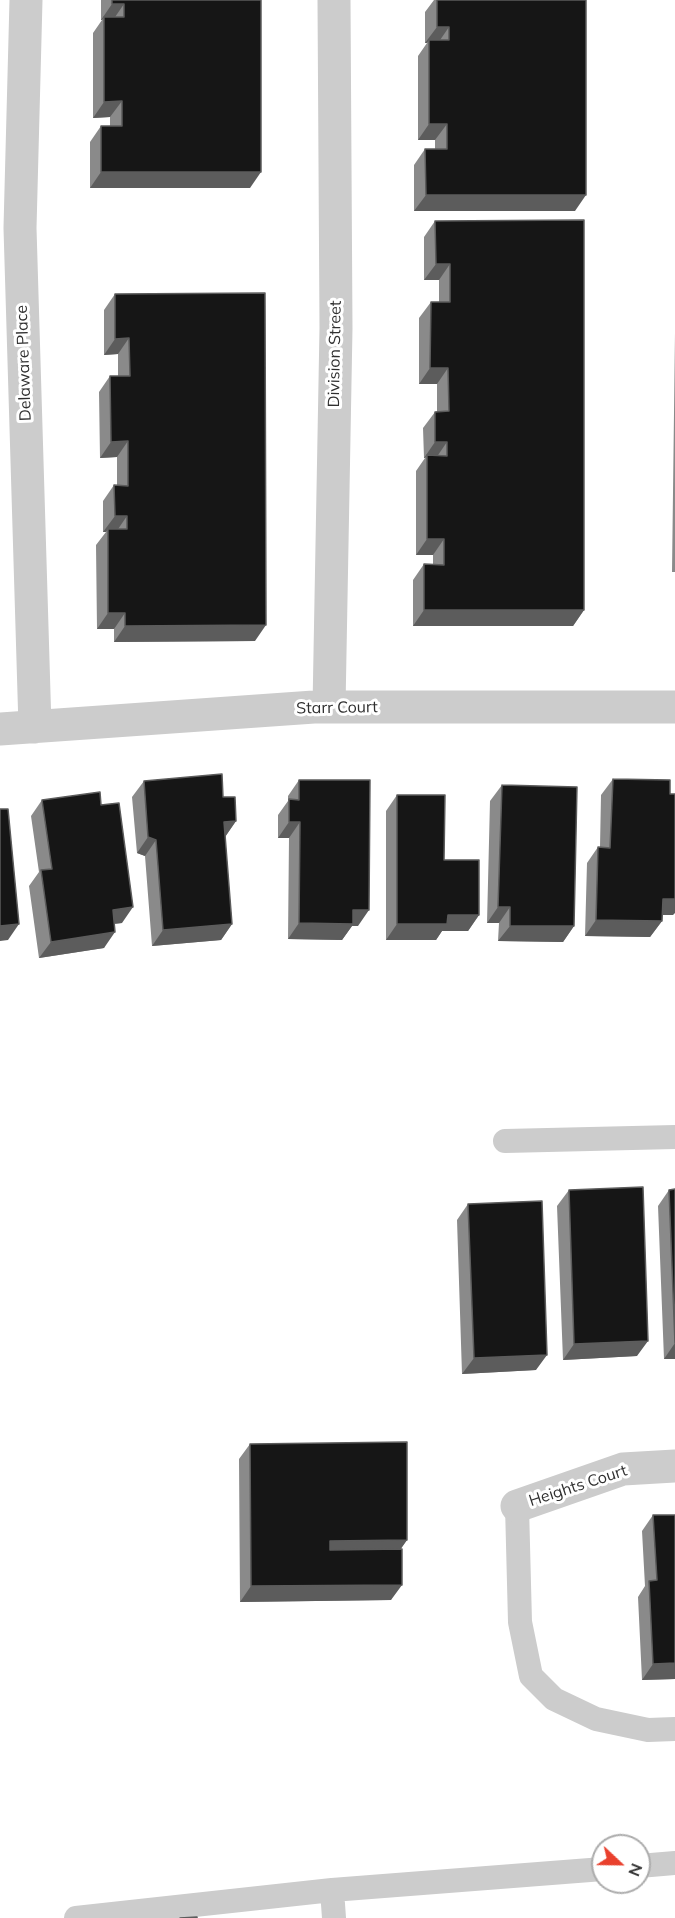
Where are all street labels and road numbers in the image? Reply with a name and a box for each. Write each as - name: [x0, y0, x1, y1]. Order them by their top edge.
- street label: Division Street: [324, 300, 346, 408]
- street label: Delaware Place: [12, 305, 36, 421]
- street label: Starr Court: [296, 698, 378, 718]
- street label: Heights Court: [526, 1461, 630, 1511]

